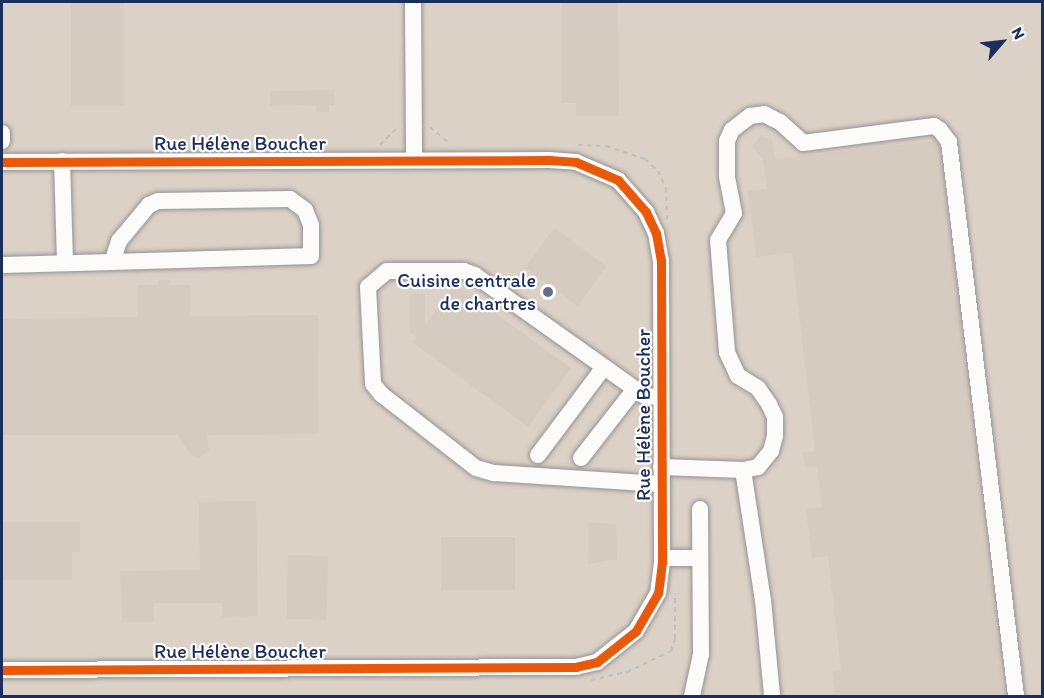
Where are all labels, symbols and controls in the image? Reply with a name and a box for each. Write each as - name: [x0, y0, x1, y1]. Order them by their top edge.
- north arrow: [972, 12, 1032, 72]
- text: N: [1007, 24, 1029, 43]
- street label: Rue Hélène Boucher: [154, 131, 326, 155]
- place label: Cuisine centrale de chartres: [398, 268, 536, 315]
- marker: Cuisine centrale de chartres: [541, 285, 555, 299]
- street label: Rue Hélène Boucher: [631, 329, 655, 501]
- street label: Rue Hélène Boucher: [154, 639, 326, 663]

